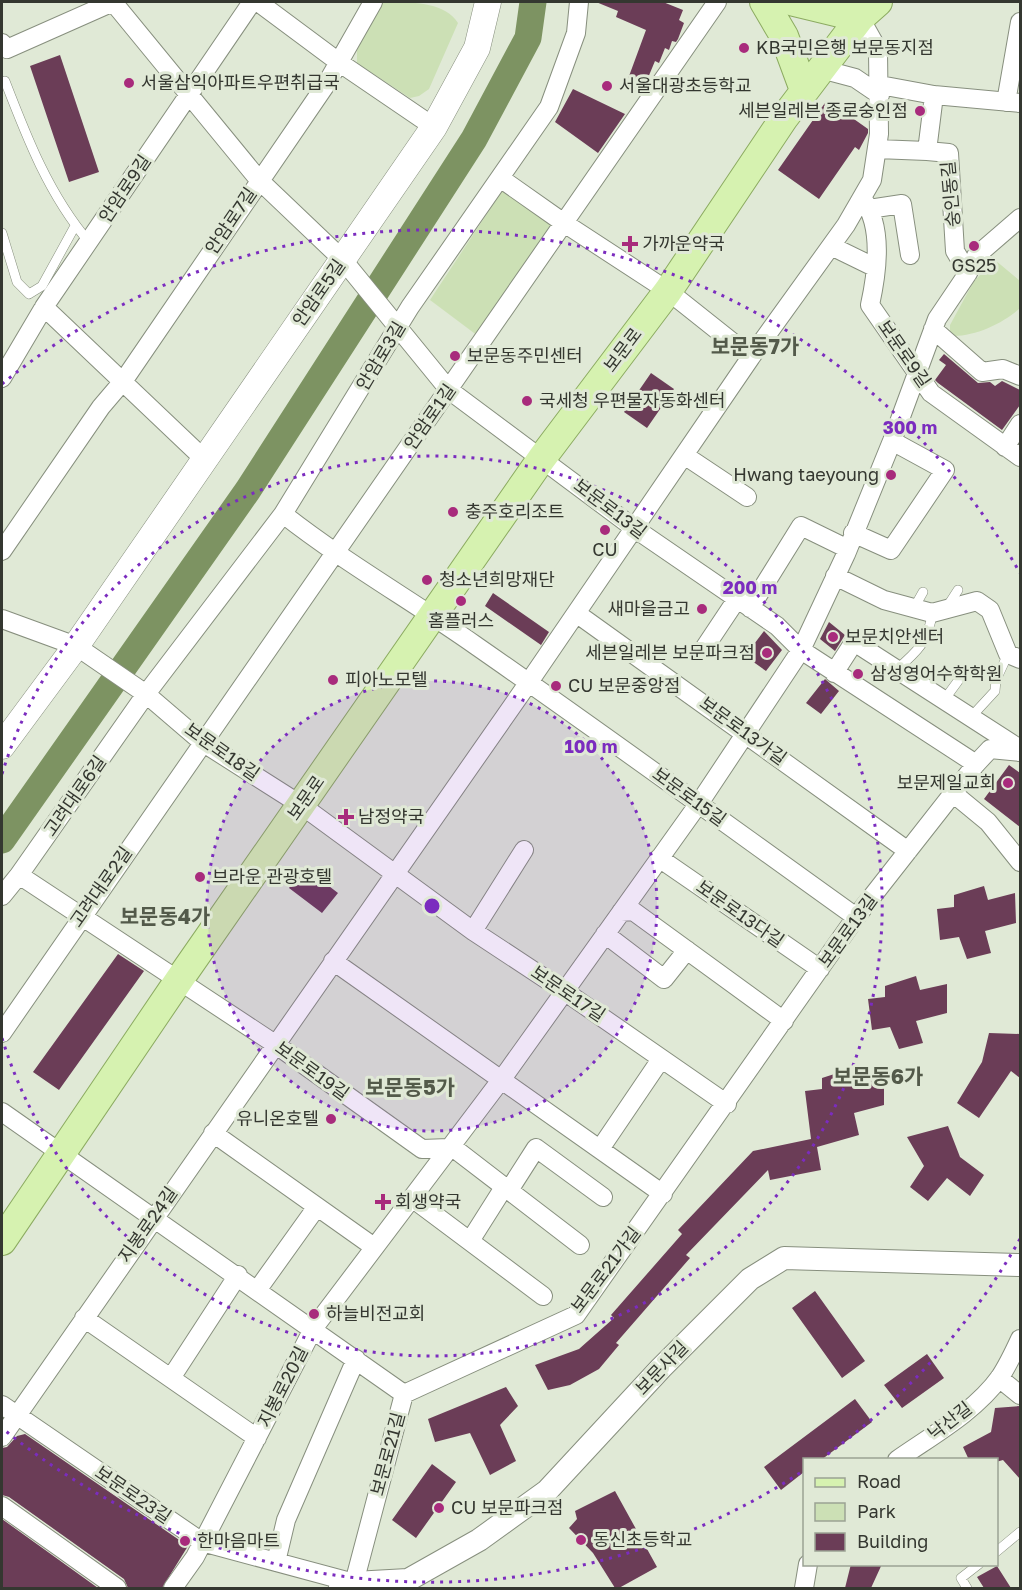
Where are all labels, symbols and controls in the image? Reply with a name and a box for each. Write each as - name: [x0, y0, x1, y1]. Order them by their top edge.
- place label: KB국민은행 보문동지점: [756, 36, 934, 58]
- marker: KB국민은행 보문동지점: [737, 41, 751, 55]
- place label: 서울삼익아파트우편취급국: [141, 71, 340, 93]
- place label: 서울대광초등학교: [619, 74, 751, 96]
- marker: 서울삼익아파트우편취급국: [122, 76, 136, 90]
- marker: 서울대광초등학교: [600, 79, 614, 93]
- place label: 세븐일레븐 종로숭인점: [738, 99, 908, 121]
- marker: 세븐일레븐 종로숭인점: [913, 104, 927, 118]
- street label: 안암로9길: [93, 150, 155, 227]
- street label: 숭인동길: [936, 160, 964, 228]
- street label: 안암로7길: [200, 183, 260, 258]
- place label: 가까운약국: [642, 232, 725, 254]
- marker: 가까운약국: [623, 237, 637, 251]
- marker: GS25: [967, 239, 981, 253]
- place label: GS25: [951, 254, 997, 276]
- street label: 안암로5길: [287, 255, 349, 330]
- street label: 보문로9길: [874, 316, 936, 391]
- street label: 안암로3길: [351, 317, 409, 394]
- street label: 보문로: [598, 323, 646, 376]
- district label: 보문동7가: [711, 333, 799, 359]
- place label: 보문동주민센터: [467, 344, 583, 366]
- marker: 보문동주민센터: [448, 349, 462, 363]
- street label: 안암로1길: [399, 379, 460, 453]
- place label: 국세청 우편물자동화센터: [539, 389, 726, 411]
- marker: 국세청 우편물자동화센터: [520, 394, 534, 408]
- text: 300 m: [883, 416, 937, 438]
- place label: Hwang taeyoung: [733, 463, 879, 485]
- marker: Hwang taeyoung: [884, 468, 898, 482]
- street label: 보문로13길: [570, 474, 651, 543]
- place label: 충주호리조트: [465, 500, 564, 522]
- marker: 충주호리조트: [446, 505, 460, 519]
- marker: CU: [598, 523, 612, 537]
- place label: CU: [592, 538, 618, 560]
- place label: 청소년희망재단: [439, 568, 555, 590]
- marker: 청소년희망재단: [420, 573, 434, 587]
- text: 200 m: [723, 576, 777, 598]
- marker: 홈플러스: [454, 594, 468, 608]
- place label: 새마을금고: [607, 597, 690, 619]
- marker: 새마을금고: [695, 602, 709, 616]
- place label: 홈플러스: [428, 609, 494, 631]
- place label: 보문치안센터: [845, 625, 944, 647]
- marker: 보문치안센터: [826, 630, 840, 644]
- place label: 세븐일레븐 보문파크점: [585, 641, 755, 663]
- marker: 세븐일레븐 보문파크점: [760, 646, 774, 660]
- place label: 삼성영어수학학원: [870, 662, 1002, 684]
- marker: 삼성영어수학학원: [851, 667, 865, 681]
- place label: 피아노모텔: [345, 668, 428, 690]
- marker: 피아노모텔: [326, 673, 340, 687]
- place label: CU 보문중앙점: [568, 674, 681, 696]
- marker: CU 보문중앙점: [549, 679, 563, 693]
- street label: 보문로13가길: [696, 691, 791, 769]
- street label: 보문로18길: [181, 718, 264, 785]
- text: 100 m: [565, 735, 617, 757]
- street label: 고려대로6길: [38, 751, 110, 840]
- street label: 보문로15길: [649, 762, 731, 830]
- street label: 보문로: [282, 771, 328, 824]
- place label: 보문제일교회: [897, 771, 996, 793]
- marker: 보문제일교회: [1001, 776, 1015, 790]
- place label: 남정약국: [358, 805, 424, 827]
- marker: 남정약국: [339, 810, 353, 824]
- street label: 고려대로2길: [64, 842, 136, 931]
- place label: 브라운 관광호텔: [212, 865, 332, 887]
- marker: 브라운 관광호텔: [193, 870, 207, 884]
- street label: 보문로13다길: [692, 875, 789, 951]
- street label: 보문로13길: [813, 889, 881, 971]
- centre of rings: [422, 896, 442, 916]
- district label: 보문동4가: [120, 903, 210, 929]
- street label: 보문로17길: [527, 960, 610, 1026]
- street label: 보문로19길: [271, 1036, 354, 1104]
- district label: 보문동6가: [833, 1063, 923, 1089]
- district label: 보문동5가: [365, 1074, 455, 1100]
- place label: 유니온호텔: [236, 1107, 319, 1129]
- marker: 유니온호텔: [324, 1112, 338, 1126]
- street label: 지봉로24길: [113, 1182, 181, 1267]
- place label: 회생약국: [395, 1190, 461, 1212]
- marker: 회생약국: [376, 1195, 390, 1209]
- street label: 보문로21가길: [566, 1222, 645, 1317]
- place label: 하늘비전교회: [326, 1302, 425, 1324]
- marker: 하늘비전교회: [307, 1307, 321, 1321]
- street label: 보문사길: [630, 1336, 692, 1399]
- street label: 지봉로20길: [252, 1342, 312, 1431]
- street label: 낙산길: [923, 1396, 976, 1444]
- street label: 보문로21길: [365, 1410, 409, 1498]
- legend: [803, 1458, 998, 1566]
- street label: 보문로23길: [91, 1461, 176, 1528]
- text: Road: [857, 1470, 901, 1492]
- place label: CU 보문파크점: [451, 1496, 564, 1518]
- text: Park: [857, 1500, 896, 1522]
- marker: CU 보문파크점: [432, 1501, 446, 1515]
- place label: 동신초등학교: [593, 1528, 692, 1550]
- place label: 한마음마트: [197, 1529, 280, 1551]
- text: Building: [857, 1530, 928, 1552]
- marker: 동신초등학교: [574, 1533, 588, 1547]
- marker: 한마음마트: [178, 1534, 192, 1548]

